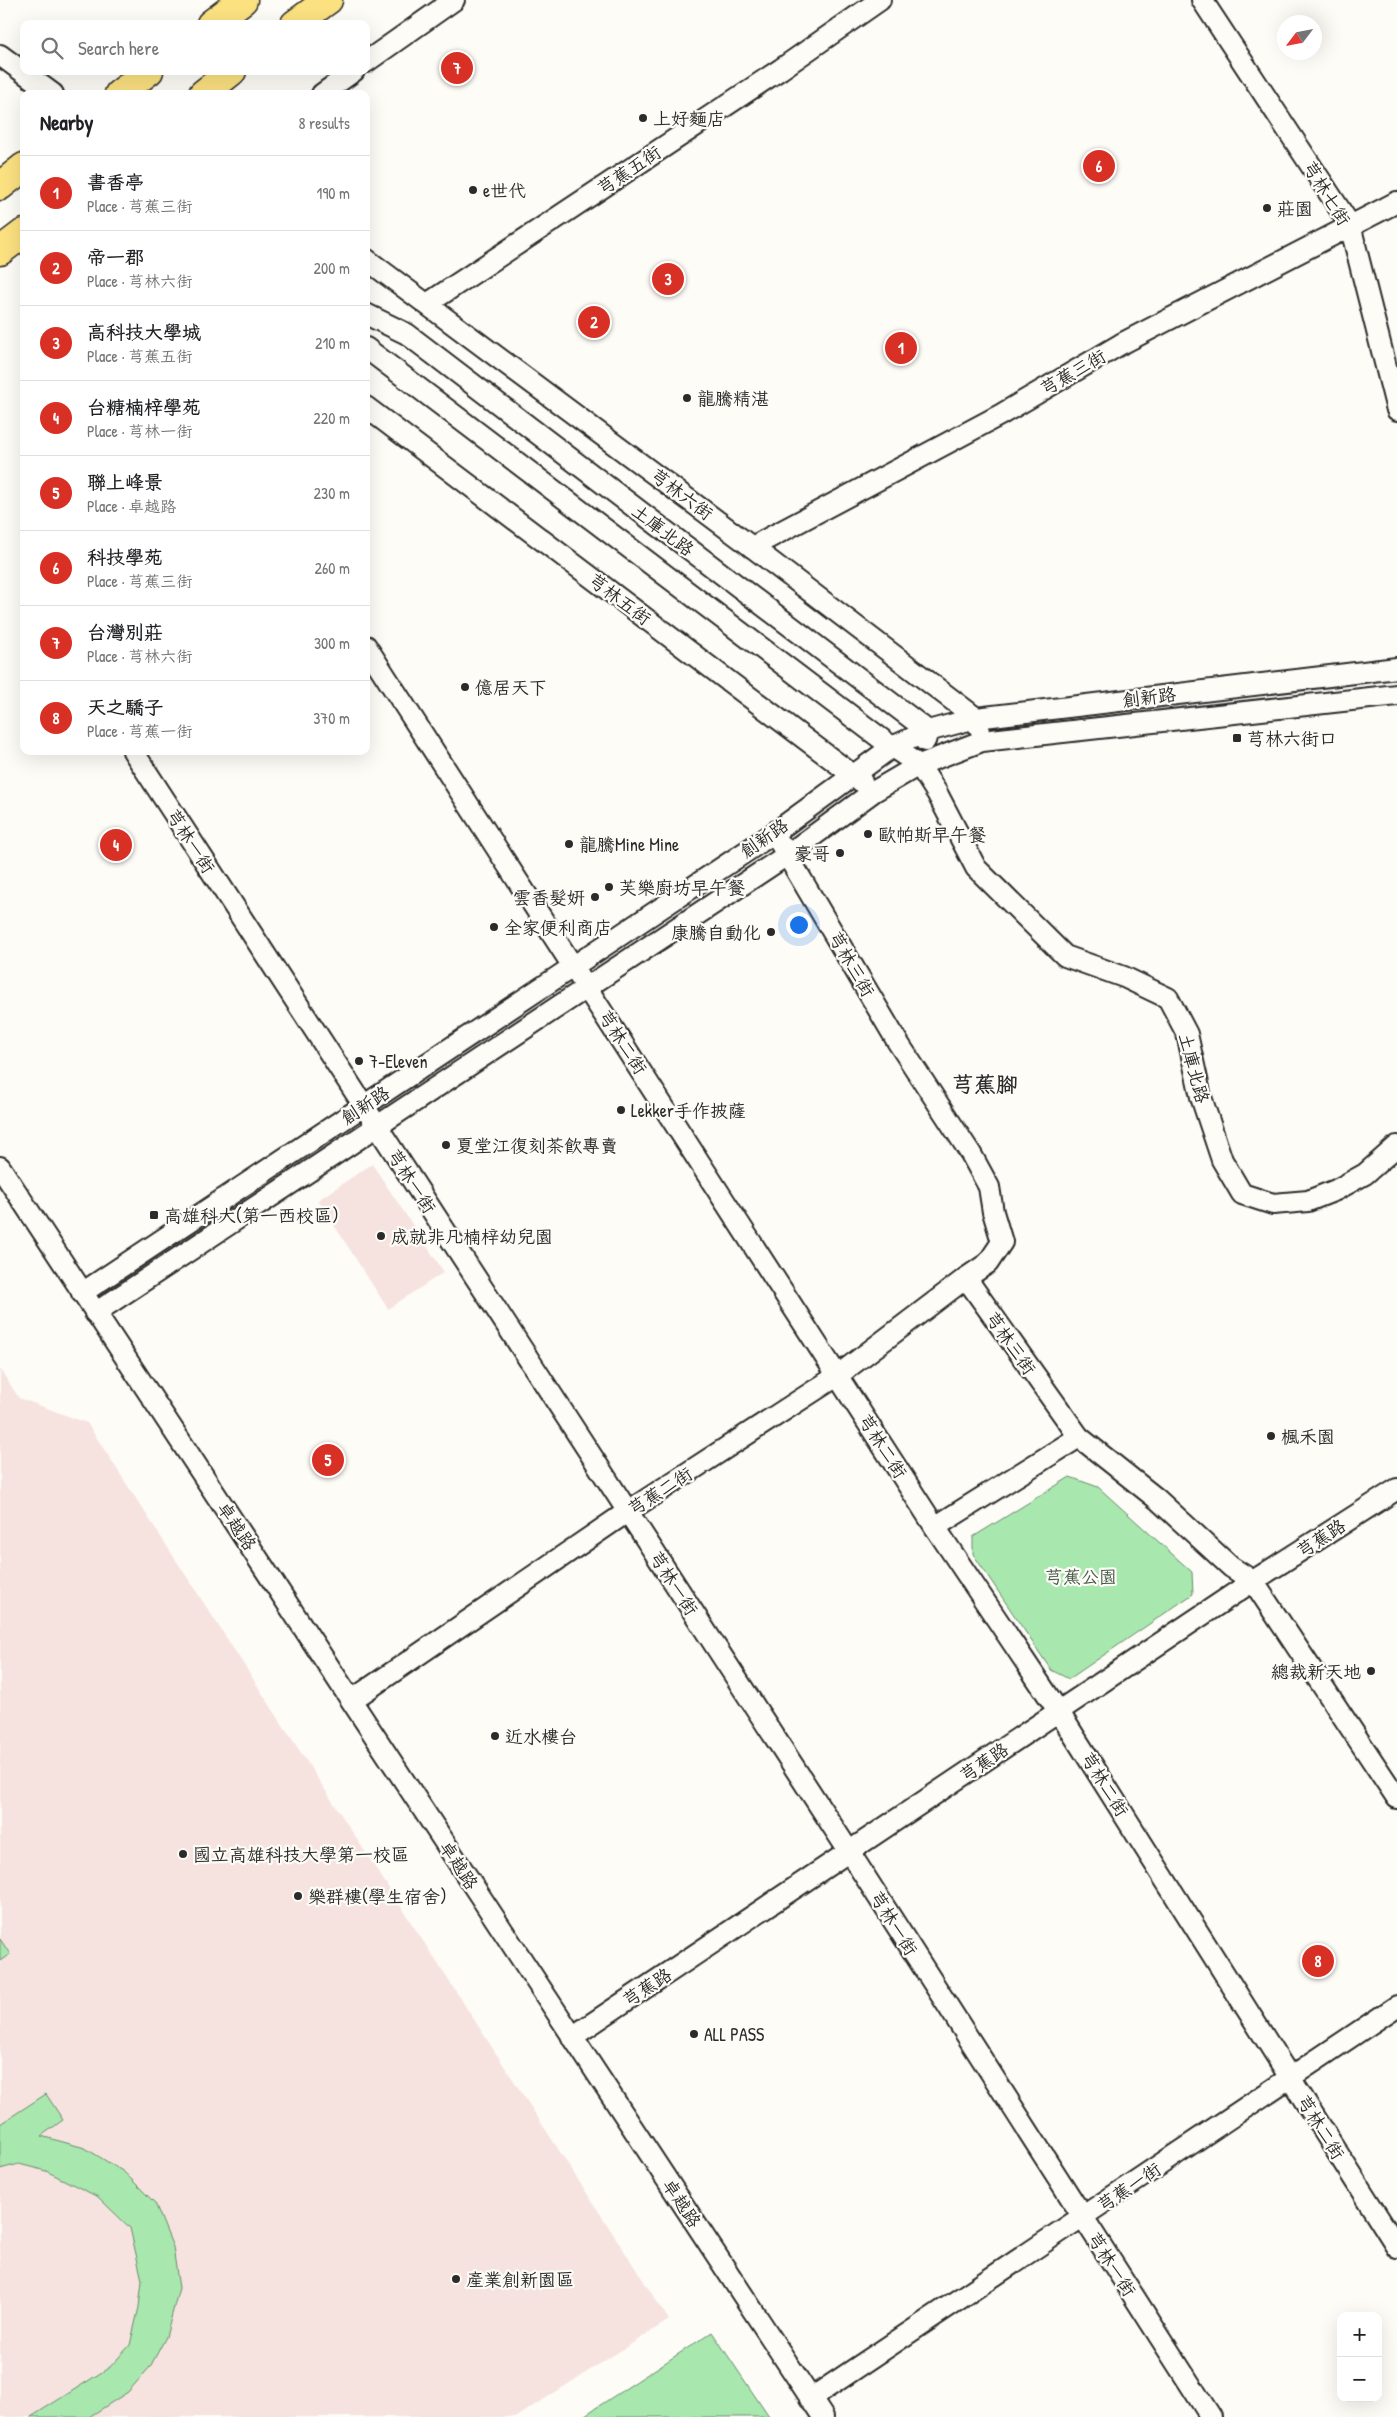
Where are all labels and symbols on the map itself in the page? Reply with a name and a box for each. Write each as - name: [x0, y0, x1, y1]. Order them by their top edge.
- north arrow: [1277, 15, 1322, 60]
- pin: 7: [441, 49, 473, 87]
- place label: 上好麵店: [653, 106, 725, 131]
- marker: 上好麵店: [637, 112, 649, 124]
- street label: 芎蕉五街: [592, 140, 666, 200]
- pin: 6: [1083, 147, 1115, 185]
- street label: 芎林七街: [1297, 156, 1357, 230]
- place label: e世代: [483, 178, 526, 203]
- marker: e世代: [467, 184, 479, 196]
- place label: 莊園: [1277, 196, 1313, 221]
- marker: 莊園: [1261, 202, 1273, 214]
- pin: 3: [652, 260, 684, 298]
- pin: 2: [578, 303, 610, 341]
- pin: 1: [885, 329, 917, 367]
- street label: 芎蕉三街: [1036, 343, 1110, 401]
- place label: 龍騰精湛: [697, 386, 769, 411]
- marker: 龍騰精湛: [681, 392, 693, 404]
- street label: 芎林六街: [646, 462, 718, 526]
- street label: 土庫北路: [627, 498, 699, 562]
- street label: 芎林五街: [584, 567, 656, 631]
- place label: 億居天下: [475, 675, 547, 700]
- marker: 億居天下: [459, 681, 471, 693]
- street label: 創新路: [1121, 681, 1177, 713]
- place label: 芎林六街口: [1247, 726, 1337, 751]
- marker: 芎林六街口: [1231, 732, 1243, 744]
- street label: 芎林一街: [161, 804, 221, 878]
- street label: 創新路: [735, 812, 793, 864]
- place label: 歐帕斯早午餐: [878, 822, 986, 847]
- pin: 4: [100, 826, 132, 864]
- marker: 歐帕斯早午餐: [862, 828, 874, 840]
- place label: 龍騰Mine Mine: [579, 832, 679, 857]
- marker: 龍騰Mine Mine: [563, 838, 575, 850]
- place label: 豪哥: [794, 841, 830, 866]
- marker: 豪哥: [834, 847, 846, 859]
- place label: 芙樂廚坊早午餐: [619, 875, 745, 900]
- marker: 芙樂廚坊早午餐: [603, 881, 615, 893]
- place label: 雲香髮妍: [513, 885, 585, 910]
- marker: 雲香髮妍: [589, 891, 601, 903]
- your location: [786, 912, 812, 938]
- place label: 全家便利商店: [504, 915, 612, 940]
- place label: 康騰自動化: [671, 920, 761, 945]
- marker: 全家便利商店: [488, 921, 500, 933]
- marker: 康騰自動化: [765, 926, 777, 938]
- street label: 芎林三街: [823, 927, 881, 1001]
- street label: 芎林二街: [593, 1005, 653, 1079]
- street label: 土庫北路: [1173, 1030, 1215, 1106]
- place label: 7-Eleven: [369, 1049, 428, 1074]
- marker: 7-Eleven: [353, 1055, 365, 1067]
- district label: 芎蕉腳: [952, 1069, 1018, 1099]
- street label: 創新路: [336, 1080, 394, 1130]
- place label: Lekker手作披薩: [631, 1098, 746, 1123]
- marker: Lekker手作披薩: [615, 1104, 627, 1116]
- place label: 夏堂江復刻茶飲專賣: [456, 1133, 618, 1158]
- marker: 夏堂江復刻茶飲專賣: [440, 1139, 452, 1151]
- street label: 芎林一街: [382, 1144, 442, 1218]
- place label: 高雄科大(第一西校區): [164, 1203, 339, 1228]
- marker: 高雄科大(第一西校區): [148, 1209, 160, 1221]
- place label: 成就非凡楠梓幼兒園: [391, 1224, 553, 1249]
- marker: 成就非凡楠梓幼兒園: [375, 1230, 387, 1242]
- street label: 芎林三街: [980, 1306, 1042, 1380]
- street label: 芎林二街: [853, 1409, 913, 1483]
- place label: 楓禾園: [1281, 1424, 1335, 1449]
- marker: 楓禾園: [1265, 1430, 1277, 1442]
- pin: 5: [312, 1441, 344, 1479]
- street label: 芎蕉二街: [623, 1461, 697, 1521]
- street label: 卓越路: [212, 1497, 262, 1555]
- street label: 芎蕉路: [1292, 1513, 1350, 1563]
- street label: 芎林一街: [644, 1546, 704, 1620]
- park label: 芎蕉公園: [1045, 1564, 1117, 1589]
- place label: 總裁新天地: [1271, 1659, 1361, 1684]
- marker: 總裁新天地: [1365, 1665, 1377, 1677]
- place label: 近水樓台: [505, 1724, 577, 1749]
- marker: 近水樓台: [489, 1730, 501, 1742]
- street label: 芎蕉路: [955, 1737, 1013, 1787]
- street label: 芎林二街: [1075, 1747, 1135, 1821]
- street label: 卓越路: [434, 1836, 484, 1894]
- place label: 國立高雄科技大學第一校區: [193, 1842, 409, 1867]
- marker: 國立高雄科技大學第一校區: [177, 1848, 189, 1860]
- place label: 樂群樓(學生宿舍): [308, 1884, 447, 1909]
- street label: 芎林一街: [864, 1886, 924, 1960]
- marker: 樂群樓(學生宿舍): [292, 1890, 304, 1902]
- pin: 8: [1302, 1942, 1334, 1980]
- street label: 芎蕉路: [618, 1962, 676, 2012]
- place label: ALL PASS: [704, 2022, 764, 2047]
- marker: ALL PASS: [688, 2028, 700, 2040]
- street label: 芎林二街: [1291, 2090, 1351, 2164]
- street label: 芎蕉一街: [1092, 2157, 1166, 2217]
- street label: 卓越路: [657, 2174, 707, 2232]
- street label: 芎林一街: [1082, 2227, 1142, 2301]
- place label: 產業創新園區: [466, 2267, 574, 2292]
- marker: 產業創新園區: [450, 2273, 462, 2285]

